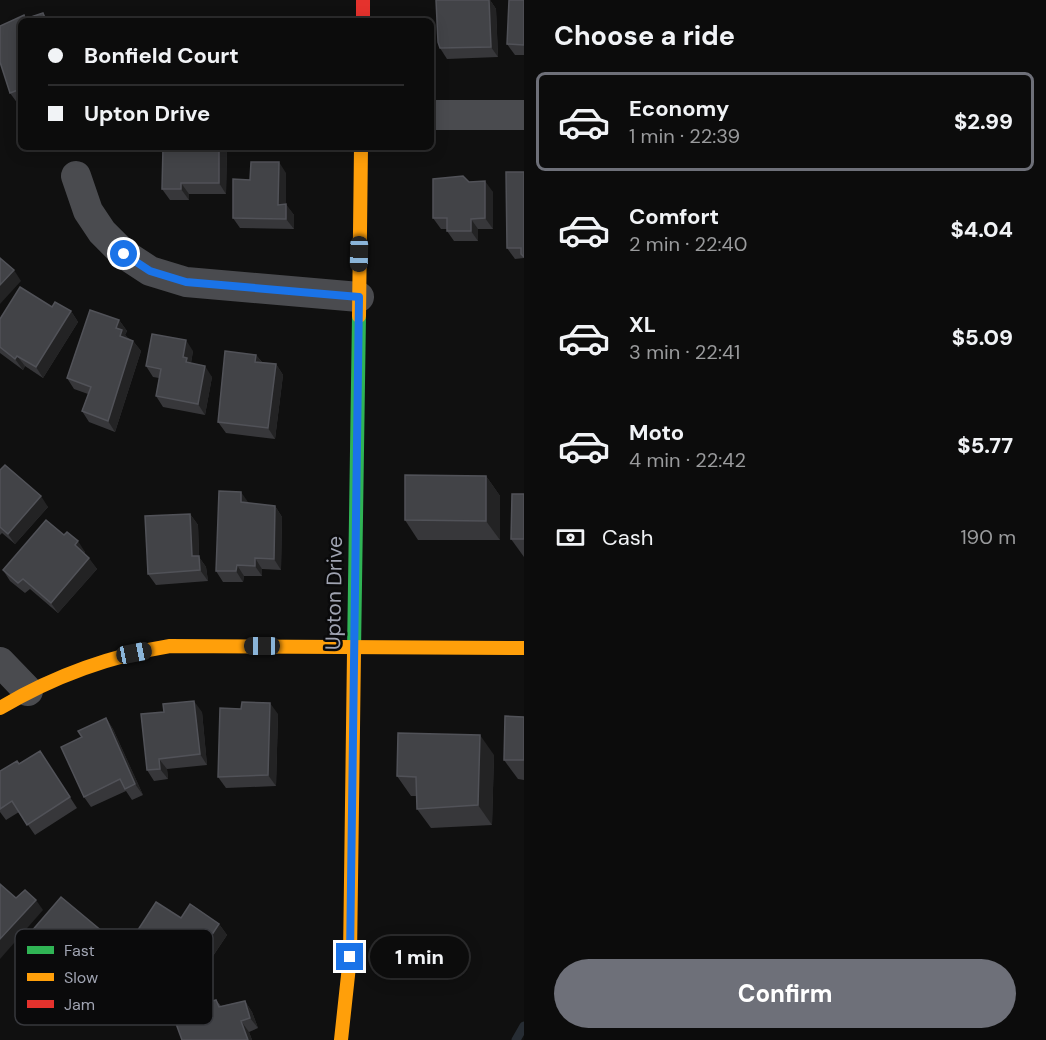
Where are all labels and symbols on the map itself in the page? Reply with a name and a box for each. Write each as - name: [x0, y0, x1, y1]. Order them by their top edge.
- car: [350, 236, 368, 272]
- route start: [110, 240, 137, 267]
- street label: Upton Drive: [319, 536, 349, 650]
- car: [244, 637, 280, 655]
- car: [115, 641, 153, 665]
- legend: [15, 929, 213, 1025]
- callout: 1 min: [371, 936, 470, 978]
- text: Fast: [64, 940, 95, 961]
- route end: [336, 943, 363, 970]
- text: Slow: [64, 967, 98, 988]
- text: Jam: [64, 994, 95, 1015]

